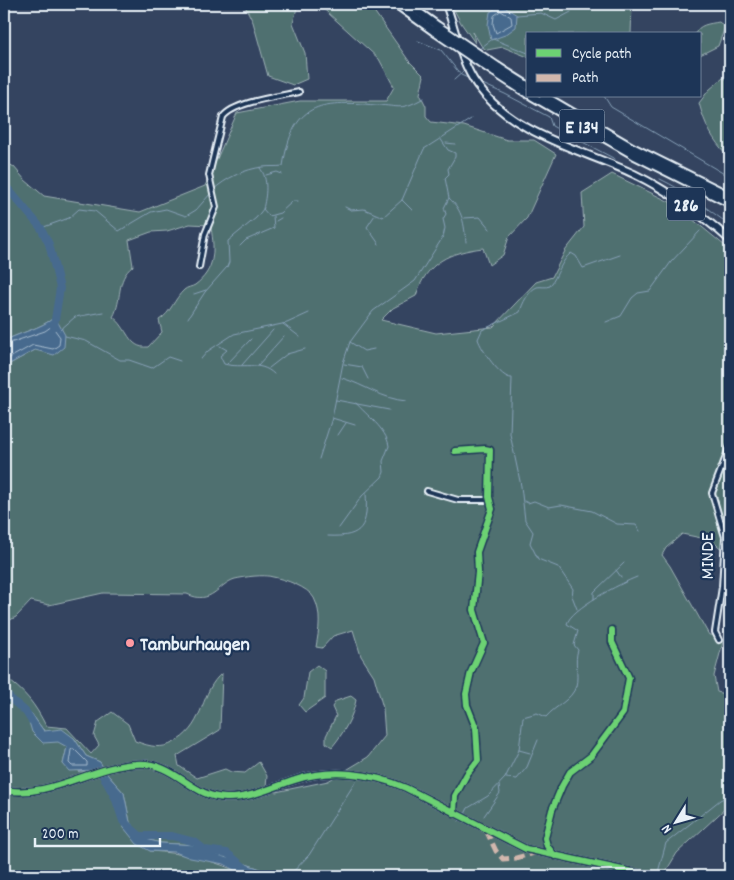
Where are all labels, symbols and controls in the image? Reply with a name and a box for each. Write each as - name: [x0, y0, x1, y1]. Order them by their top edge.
- legend: [526, 32, 702, 98]
- text: Cycle path: [572, 44, 632, 66]
- text: Path: [572, 68, 598, 90]
- road number: E 134: [560, 110, 604, 142]
- road number: 286: [667, 188, 705, 220]
- street label: MINDE: [695, 532, 723, 580]
- place label: Tamburhaugen: [140, 632, 250, 660]
- marker: Tamburhaugen: [124, 637, 136, 649]
- north arrow: [652, 798, 702, 848]
- scale bar: [35, 815, 160, 847]
- text: N: [657, 820, 677, 837]
- text: 200 m: [42, 824, 79, 846]

